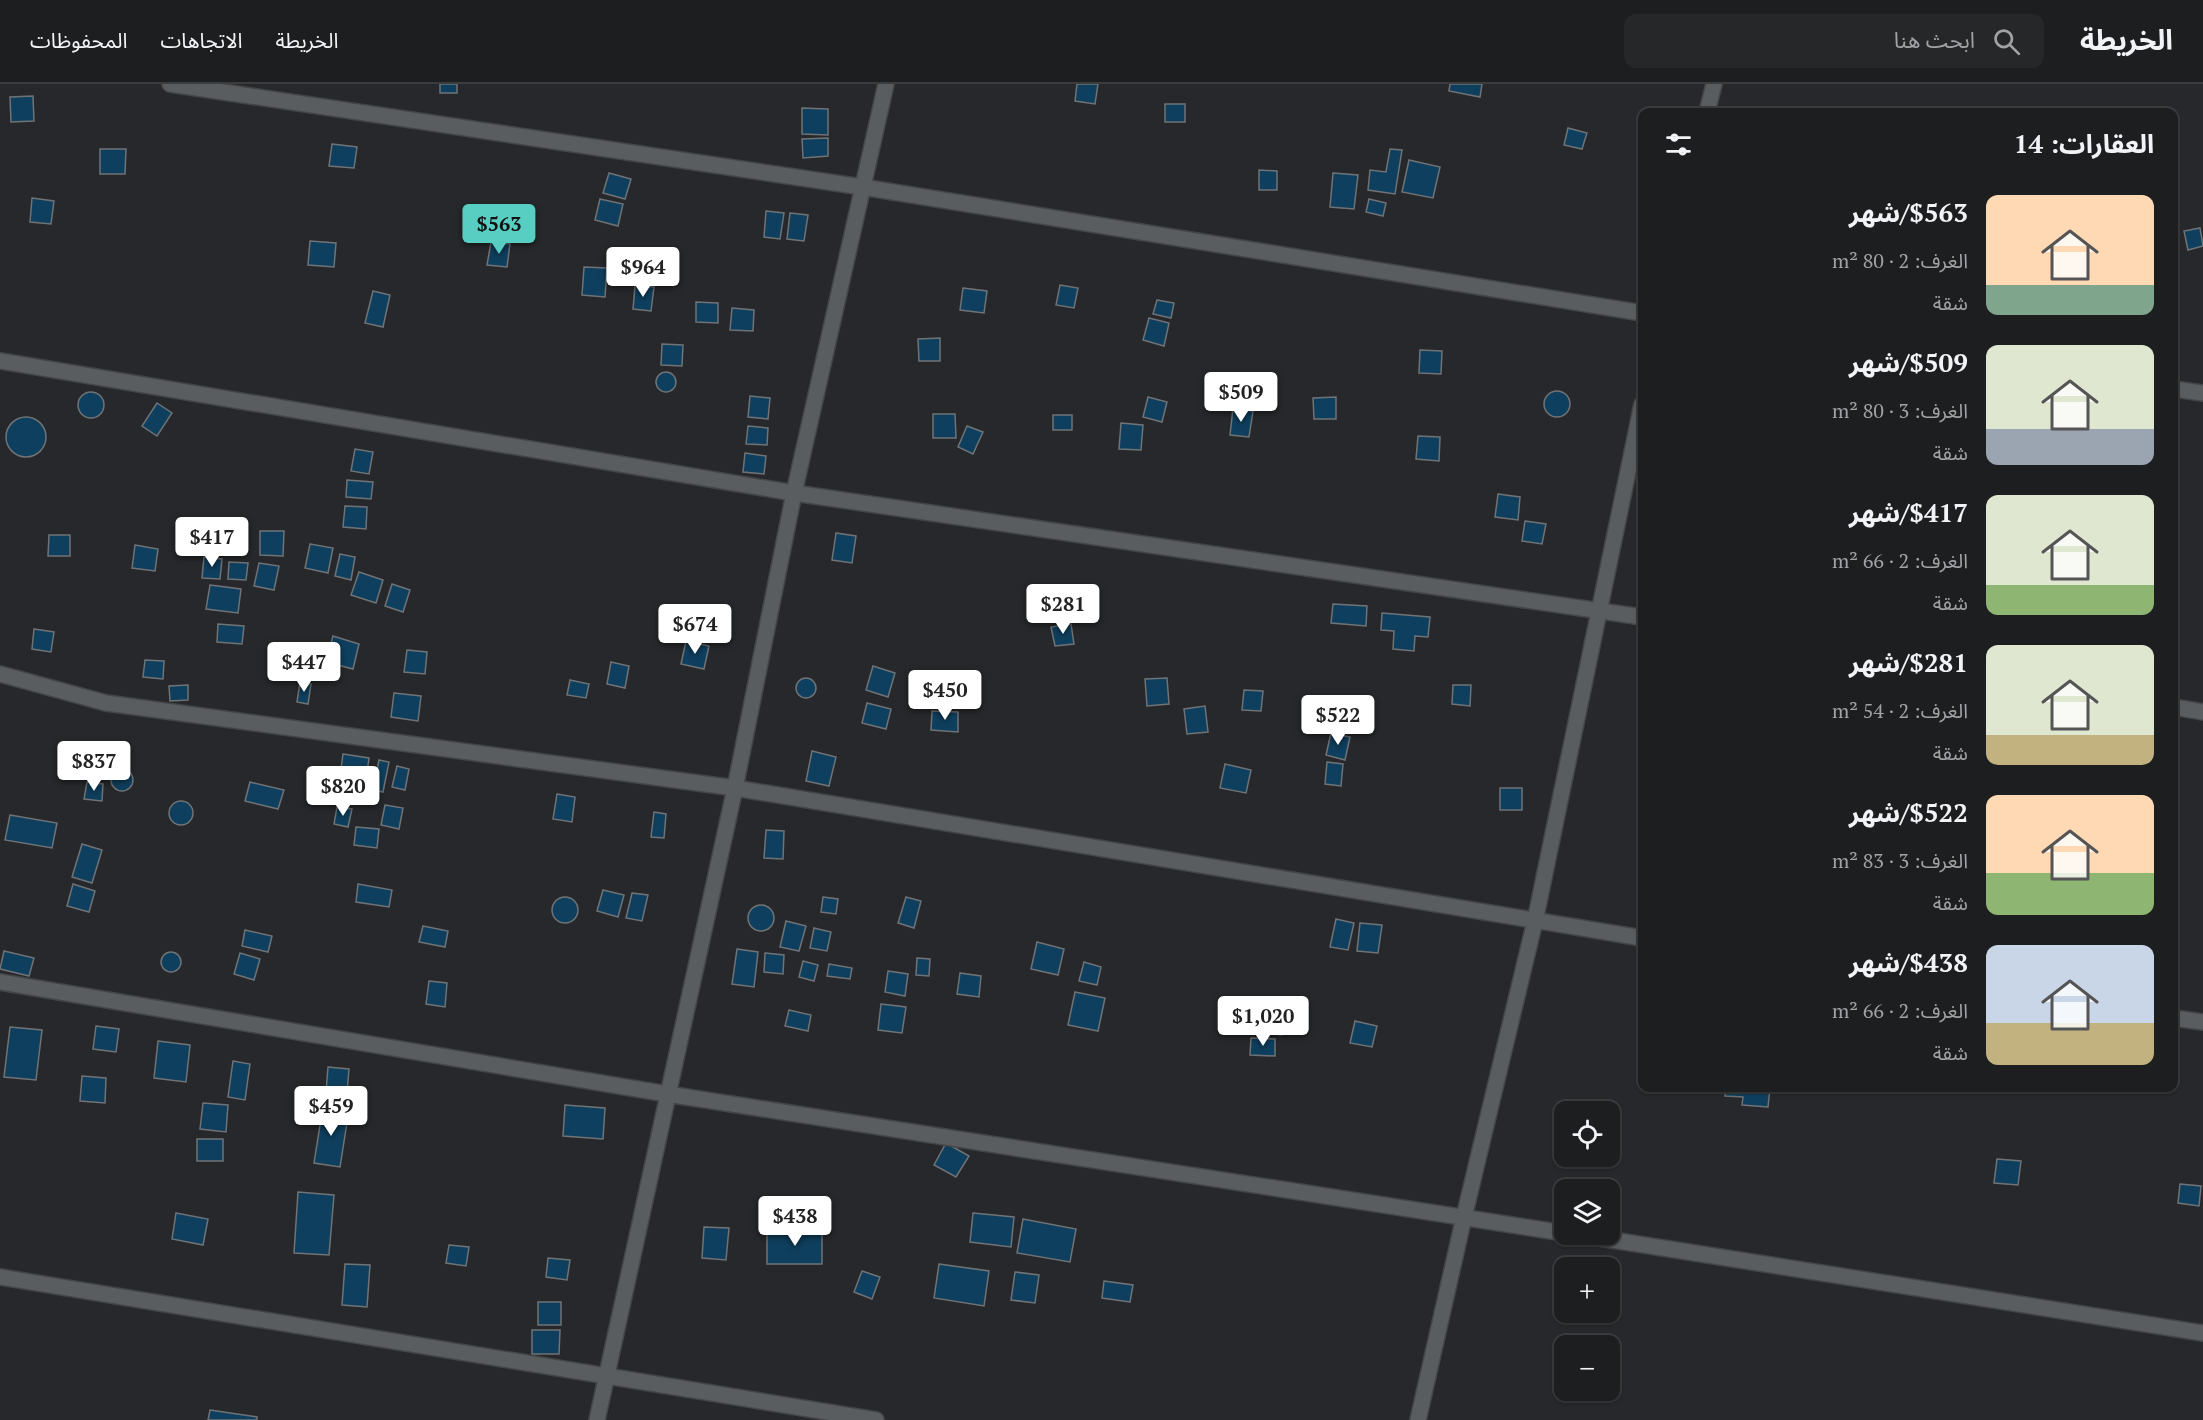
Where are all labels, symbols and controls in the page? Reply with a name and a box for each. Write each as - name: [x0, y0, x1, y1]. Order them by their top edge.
- search box: [1624, 14, 2044, 68]
- text: الخريطة: [2080, 21, 2173, 58]
- text: ابحث هنا: [1894, 25, 1975, 54]
- icon: search: [1990, 25, 2023, 58]
- text: المحفوظات: [30, 26, 127, 54]
- text: الاتجاهات: [160, 26, 242, 54]
- text: الخريطة: [275, 26, 338, 54]
- text: العقارات: 14: [2014, 126, 2154, 160]
- icon: filters: [1662, 128, 1695, 161]
- text: $563/شهر: [1849, 195, 1968, 229]
- pin: $563: [463, 204, 535, 255]
- text: $563: [476, 210, 522, 237]
- icon: home: [2034, 219, 2106, 291]
- pin: $964: [607, 247, 679, 298]
- text: الغرف: 2 · 80 m²: [1832, 247, 1968, 274]
- text: $964: [620, 253, 666, 280]
- text: شقة: [1933, 289, 1968, 316]
- text: $509/شهر: [1849, 345, 1968, 379]
- icon: home: [2034, 369, 2106, 441]
- pin: $509: [1205, 372, 1277, 423]
- text: $509: [1218, 378, 1264, 405]
- text: الغرف: 3 · 80 m²: [1832, 397, 1968, 424]
- text: شقة: [1933, 439, 1968, 466]
- text: $417/شهر: [1849, 495, 1968, 529]
- pin: $417: [176, 517, 248, 568]
- icon: home: [2034, 519, 2106, 591]
- text: $417: [189, 523, 235, 550]
- text: الغرف: 2 · 66 m²: [1832, 547, 1968, 574]
- pin: $281: [1027, 584, 1099, 635]
- text: شقة: [1933, 589, 1968, 616]
- text: $281: [1040, 590, 1086, 617]
- pin: $674: [659, 604, 731, 655]
- text: $674: [672, 610, 718, 637]
- pin: $447: [268, 642, 340, 693]
- text: $281/شهر: [1849, 645, 1968, 679]
- text: $447: [281, 648, 327, 675]
- icon: home: [2034, 669, 2106, 741]
- pin: $450: [909, 670, 981, 721]
- text: $450: [922, 676, 968, 703]
- pin: $522: [1302, 695, 1374, 746]
- text: الغرف: 2 · 54 m²: [1832, 697, 1968, 724]
- text: $522: [1315, 701, 1361, 728]
- text: شقة: [1933, 739, 1968, 766]
- pin: $837: [58, 741, 130, 792]
- text: $837: [71, 747, 117, 774]
- pin: $820: [307, 766, 379, 817]
- text: $820: [320, 772, 366, 799]
- text: $522/شهر: [1849, 795, 1968, 829]
- icon: home: [2034, 819, 2106, 891]
- text: الغرف: 3 · 83 m²: [1832, 847, 1968, 874]
- text: شقة: [1933, 889, 1968, 916]
- text: $438/شهر: [1849, 945, 1968, 979]
- icon: home: [2034, 969, 2106, 1041]
- pin: $1,020: [1214, 996, 1312, 1047]
- text: الغرف: 2 · 66 m²: [1832, 997, 1968, 1024]
- text: $1,020: [1232, 1002, 1294, 1029]
- text: شقة: [1933, 1039, 1968, 1066]
- pin: $459: [295, 1086, 367, 1137]
- text: $459: [308, 1092, 354, 1119]
- map controls: [1554, 1101, 1620, 1401]
- button: locate: [1554, 1101, 1620, 1167]
- button: layers: [1554, 1179, 1620, 1245]
- pin: $438: [759, 1196, 831, 1247]
- text: $438: [772, 1202, 818, 1229]
- button: +: [1554, 1257, 1620, 1323]
- button: −: [1554, 1335, 1620, 1401]

